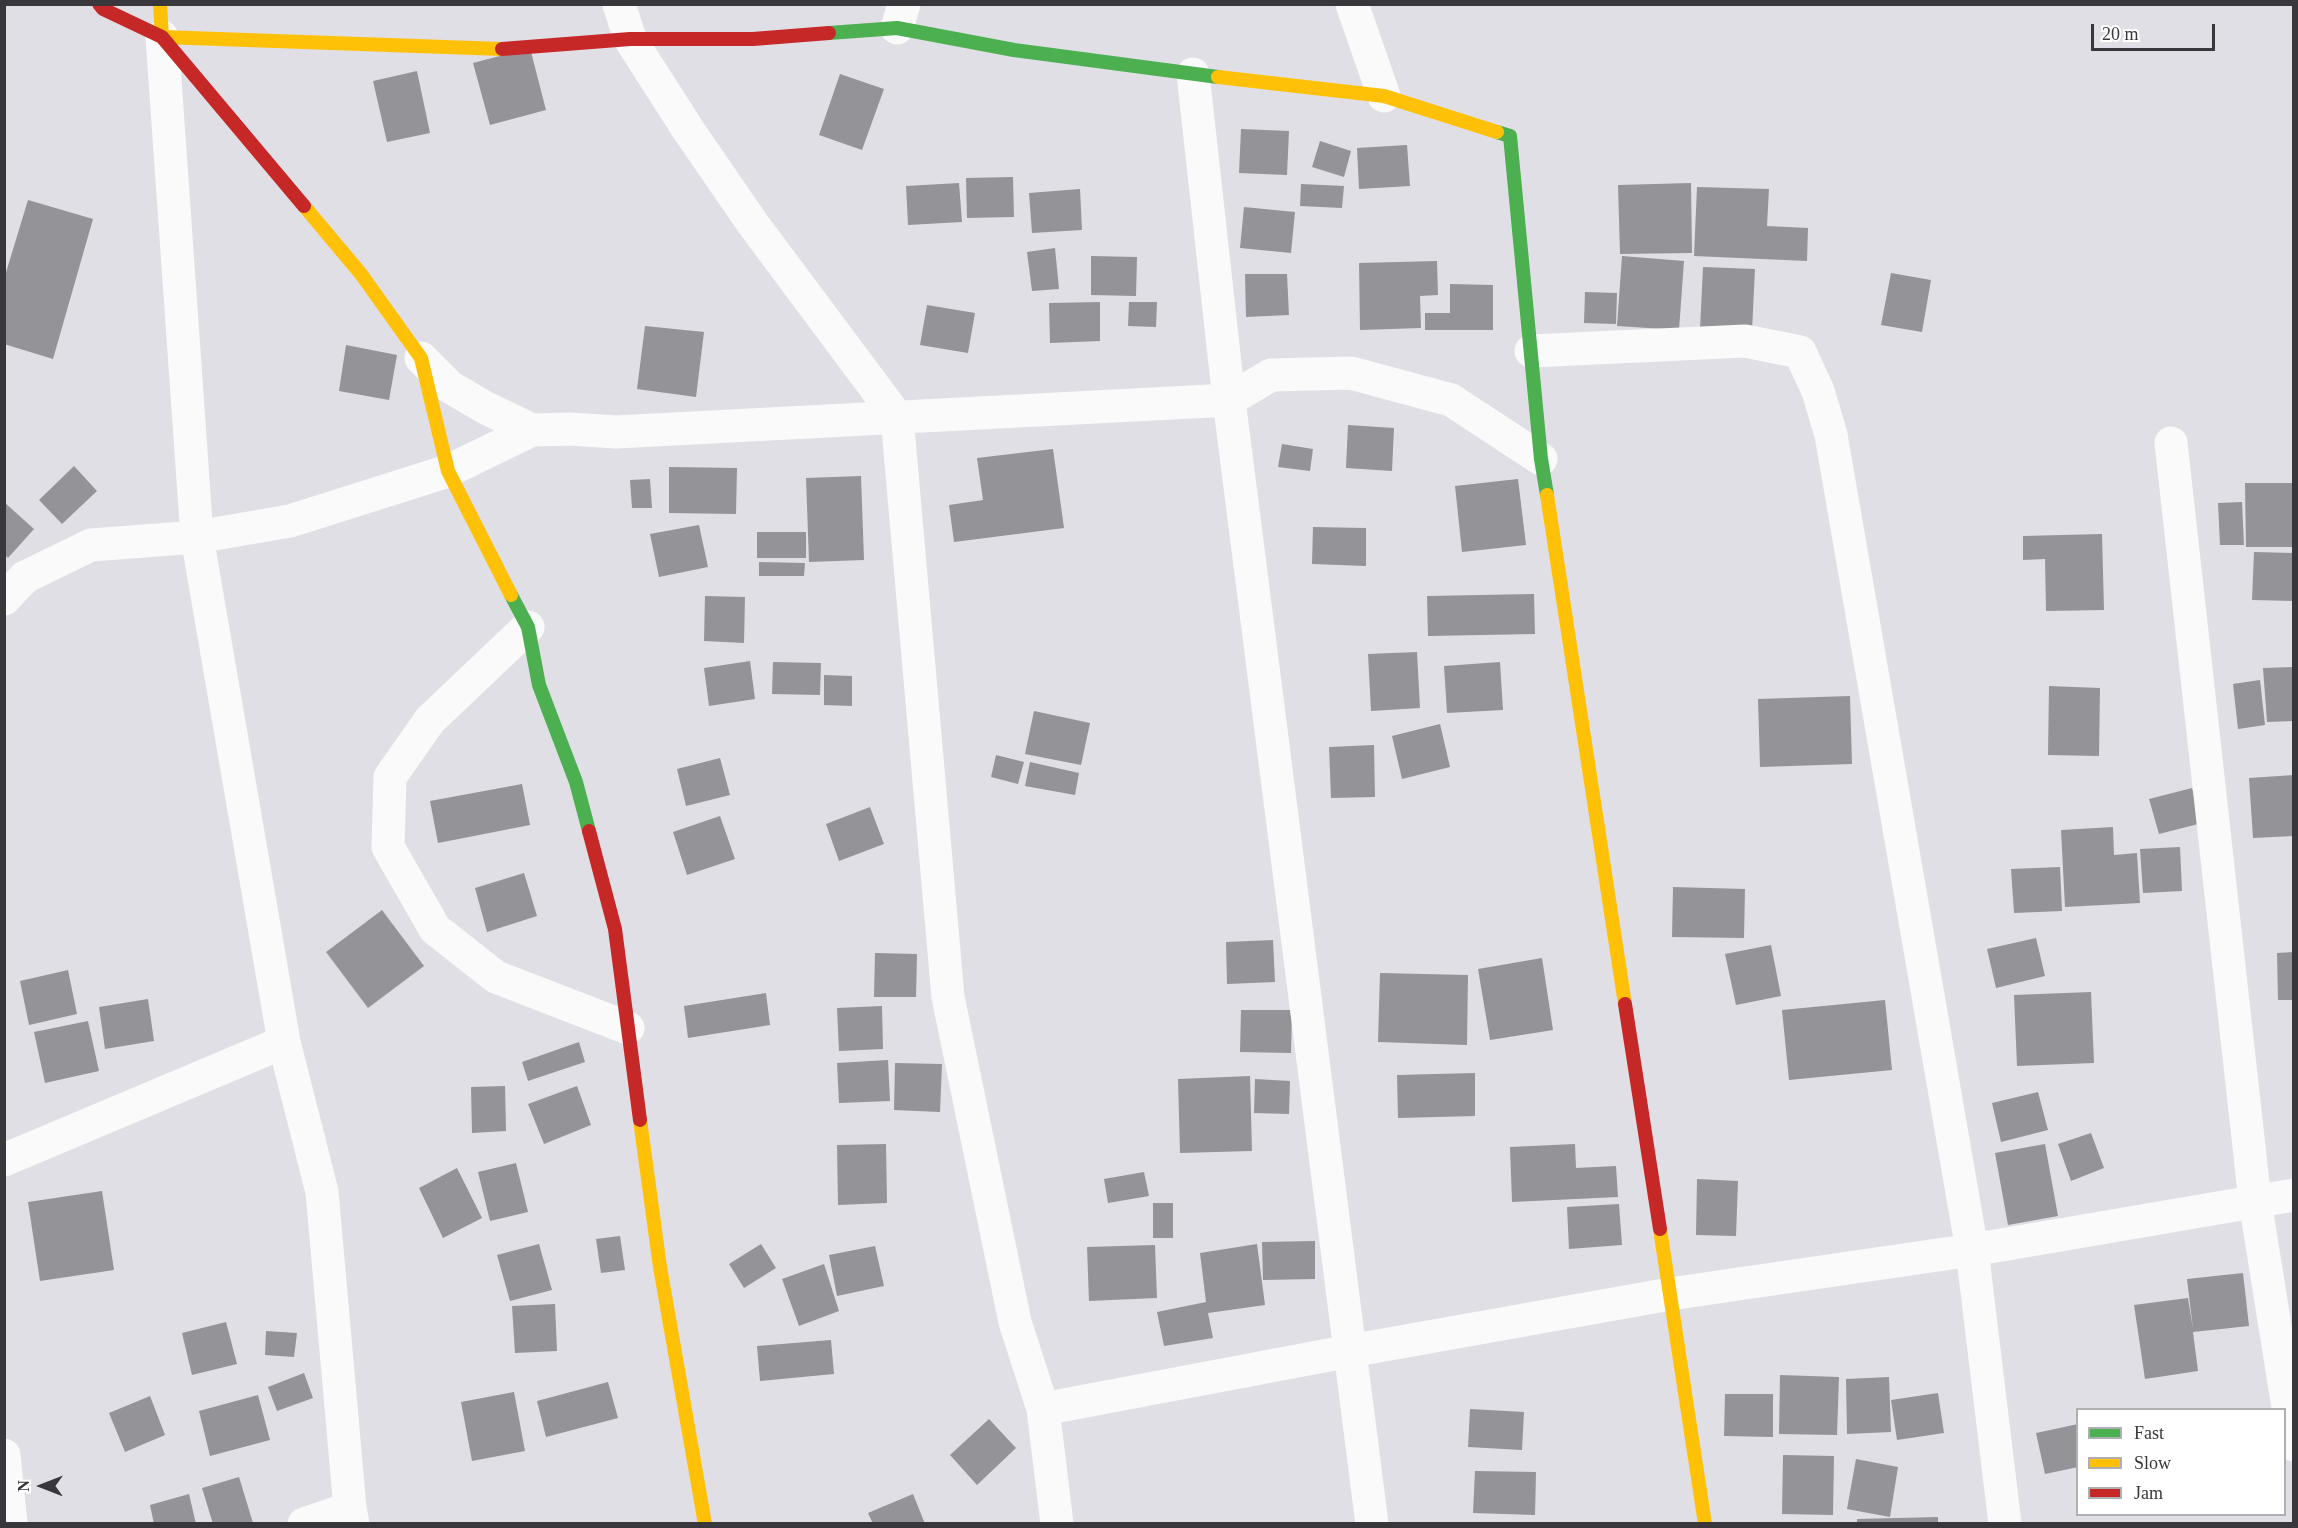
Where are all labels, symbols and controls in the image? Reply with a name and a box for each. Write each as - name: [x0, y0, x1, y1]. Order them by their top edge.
- scale bar: [2094, 12, 2218, 50]
- text: 20 m: [2102, 24, 2139, 44]
- legend: [2076, 1408, 2286, 1516]
- text: Fast: [2134, 1423, 2164, 1443]
- text: Slow: [2134, 1453, 2171, 1473]
- north arrow: [12, 1456, 72, 1516]
- text: N: [15, 1480, 32, 1492]
- text: Jam: [2134, 1483, 2163, 1503]

